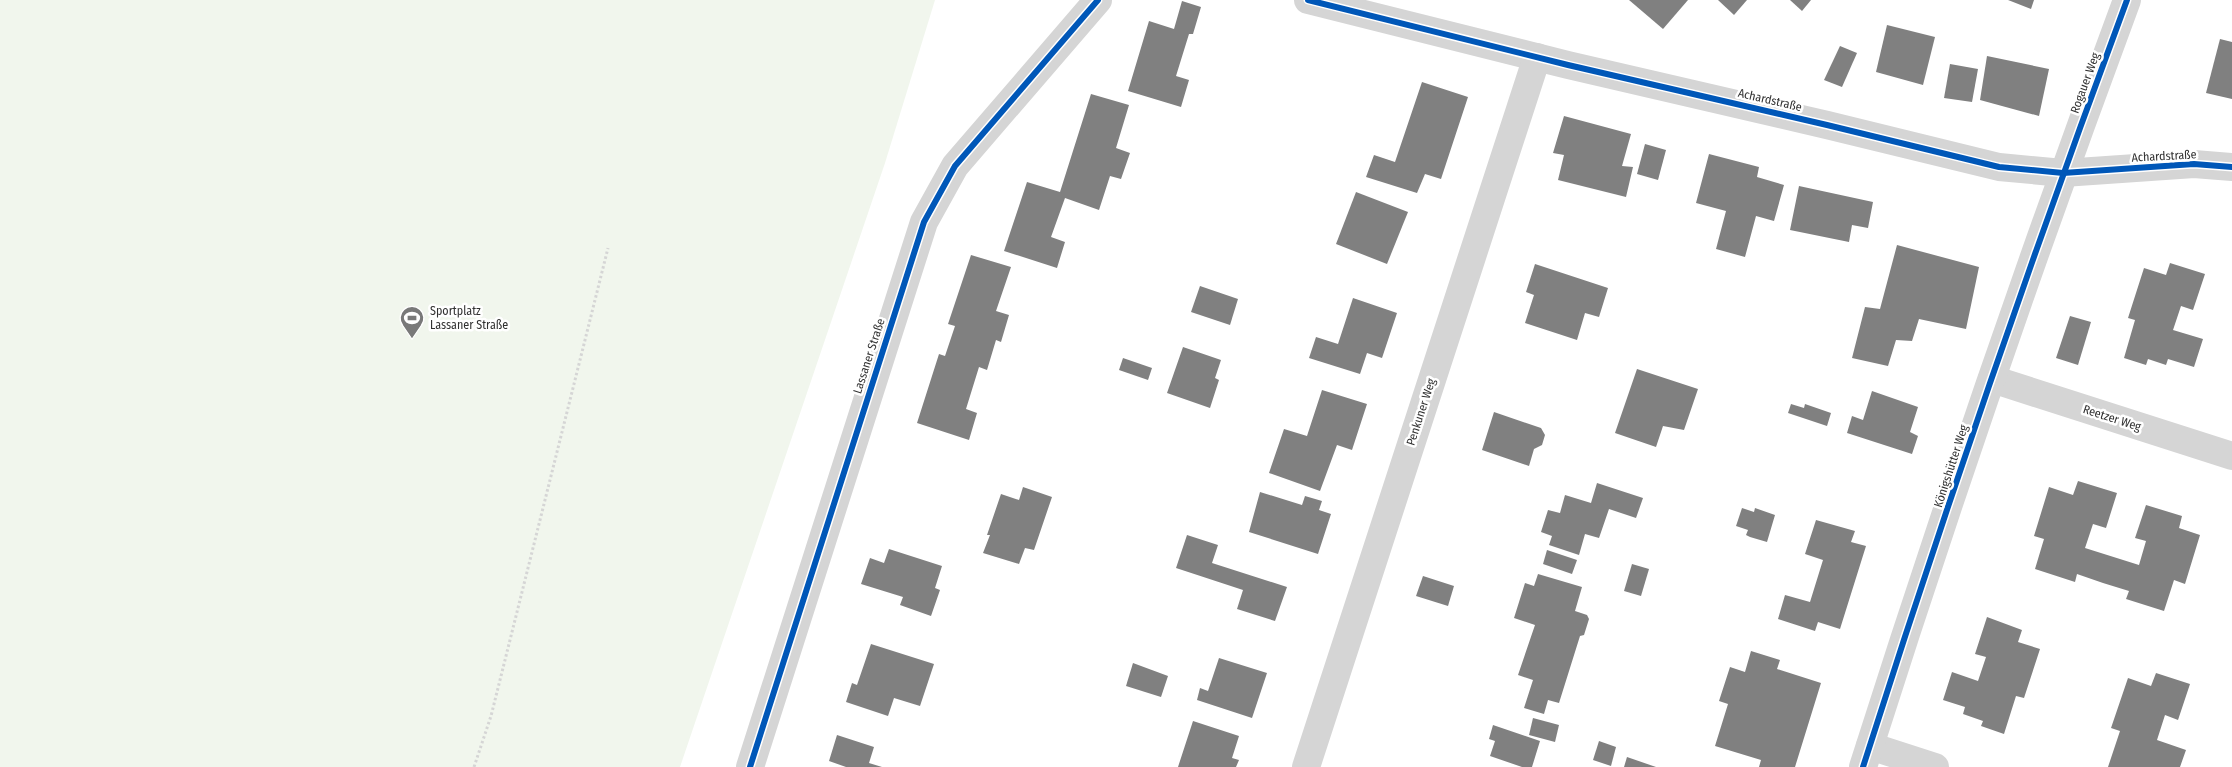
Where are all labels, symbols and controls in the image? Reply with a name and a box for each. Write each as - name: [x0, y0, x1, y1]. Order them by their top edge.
- street label: Rogauer Weg: [2068, 50, 2103, 115]
- street label: Achardstraße: [1737, 86, 1803, 114]
- street label: Achardstraße: [2131, 147, 2197, 165]
- place label: Sportplatz Lassaner Straße: [430, 304, 508, 332]
- sports icon: Sportplatz Lassaner Straße: [399, 305, 425, 339]
- street label: Lassaner Straße: [850, 317, 888, 395]
- street label: Penkuner Weg: [1404, 376, 1439, 447]
- street label: Reetzer Weg: [2081, 402, 2143, 434]
- street label: Königshütter Weg: [1931, 423, 1971, 509]

